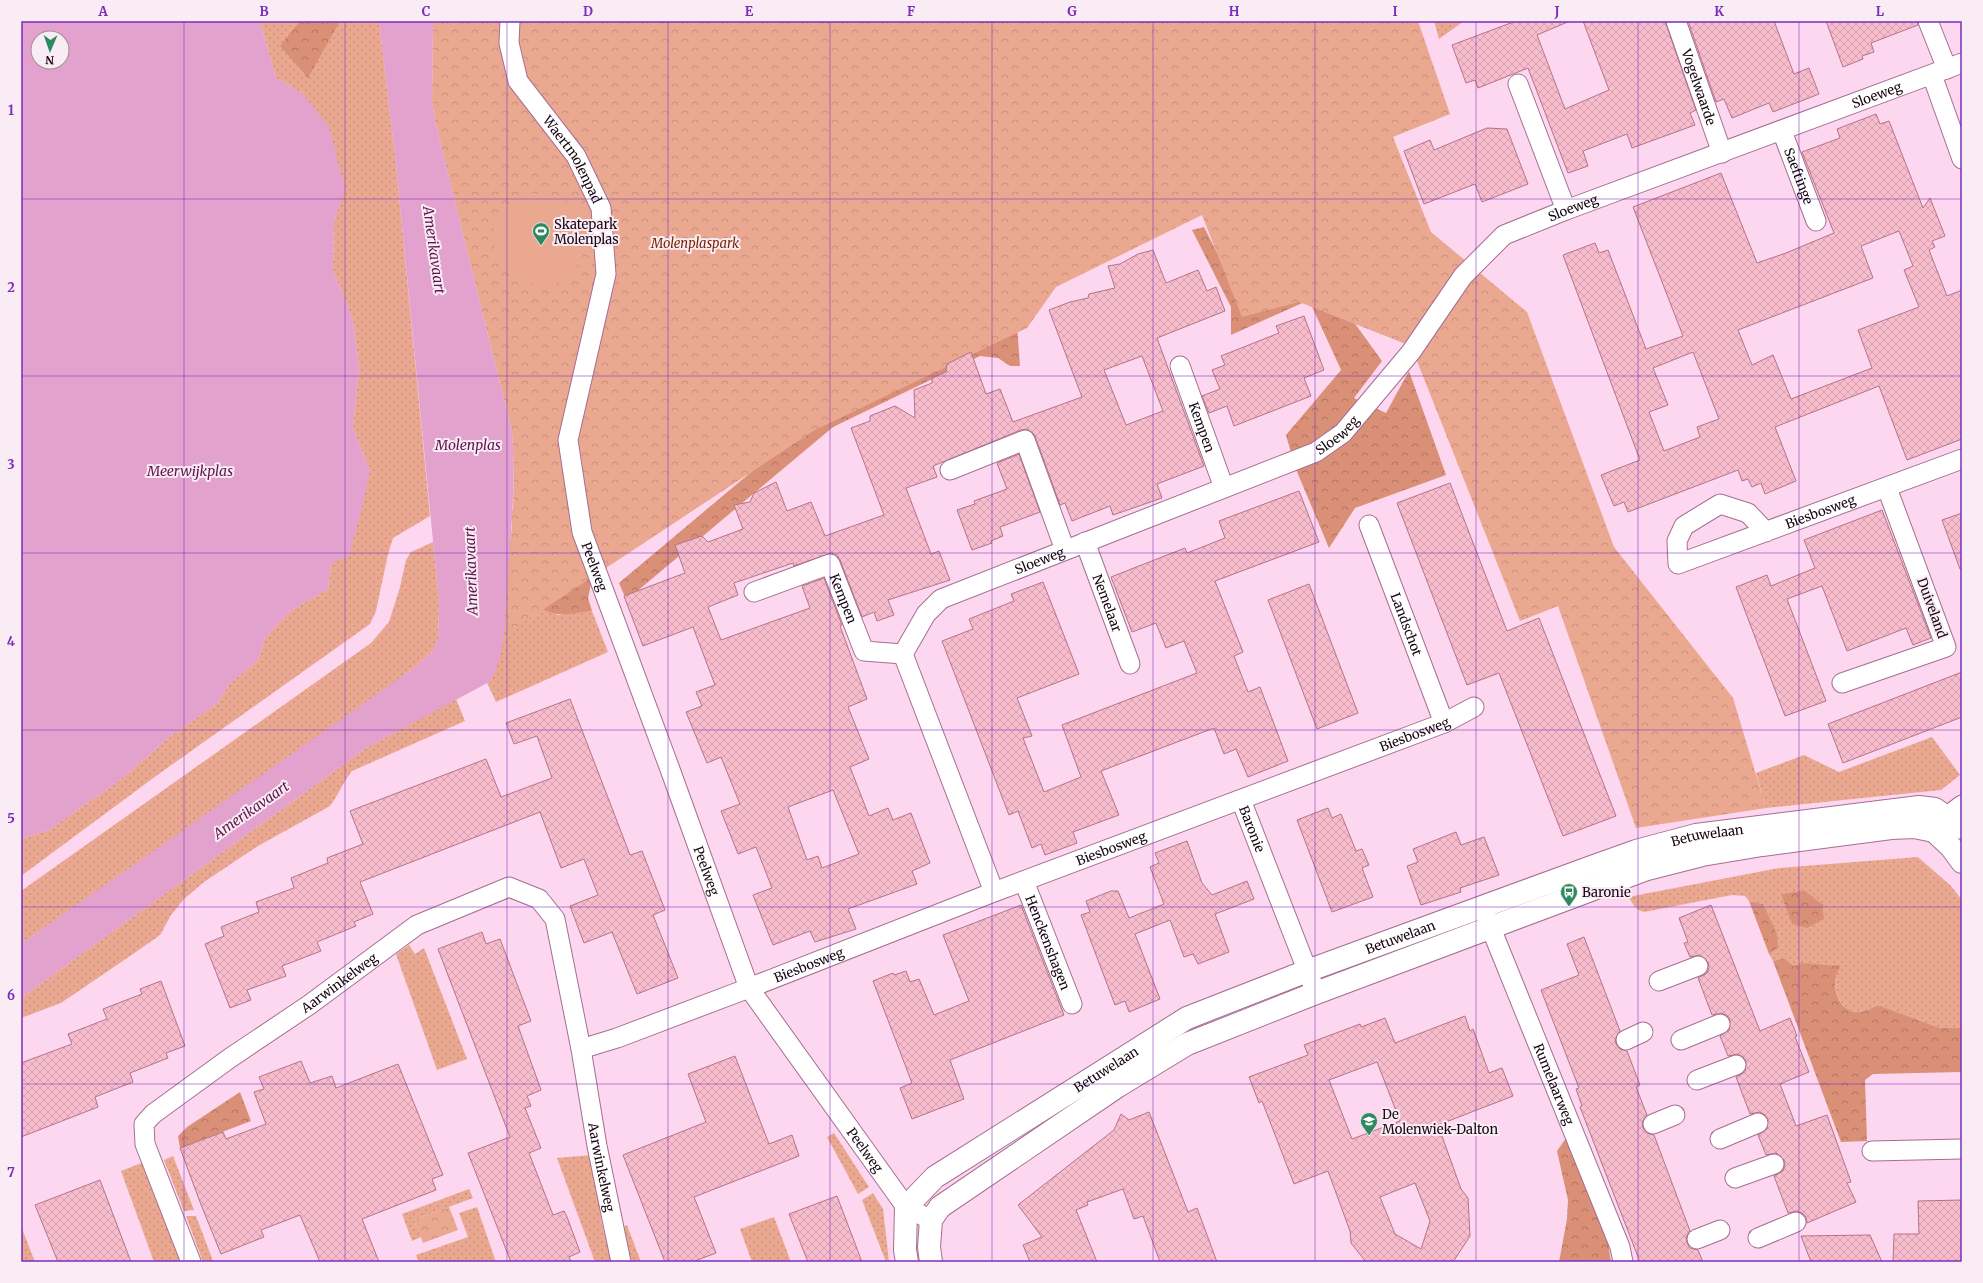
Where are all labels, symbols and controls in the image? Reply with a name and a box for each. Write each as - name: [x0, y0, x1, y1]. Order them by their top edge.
- text: A: [97, 3, 108, 20]
- text: B: [259, 3, 269, 20]
- text: C: [422, 3, 431, 20]
- text: D: [583, 3, 593, 20]
- text: E: [745, 3, 754, 20]
- text: F: [907, 3, 915, 20]
- text: G: [1067, 3, 1077, 20]
- text: H: [1229, 3, 1240, 20]
- text: I: [1392, 3, 1398, 20]
- text: J: [1553, 3, 1560, 20]
- text: K: [1714, 3, 1724, 20]
- text: L: [1876, 3, 1885, 20]
- north arrow: [30, 30, 70, 70]
- street label: Vogelwaarde: [1678, 46, 1720, 128]
- text: N: [45, 53, 54, 67]
- street label: Sloeweg: [1849, 78, 1904, 112]
- text: 1: [8, 102, 14, 119]
- street label: Waertmolenpad: [539, 111, 606, 206]
- street label: Saeftinge: [1781, 145, 1817, 207]
- street label: Sloeweg: [1545, 190, 1600, 225]
- water label: Amerikavaart: [419, 204, 449, 295]
- place label: Skatepark Molenplas: [554, 216, 619, 248]
- sports icon: Skatepark Molenplas: [531, 221, 551, 246]
- park label: Molenplaspark: [650, 235, 739, 252]
- text: 2: [7, 279, 15, 296]
- street label: Kempen: [1185, 400, 1219, 455]
- street label: Sloeweg: [1312, 412, 1363, 458]
- water label: Molenplas: [434, 436, 501, 454]
- text: 3: [7, 456, 15, 473]
- water label: Meerwijkplas: [146, 462, 233, 480]
- street label: Biesbosweg: [1783, 491, 1858, 532]
- water label: Amerikavaart: [460, 526, 482, 616]
- street label: Peelweg: [578, 539, 612, 594]
- street label: Sloeweg: [1012, 543, 1067, 578]
- street label: Kempen: [826, 571, 861, 626]
- street label: Nemelaar: [1089, 572, 1126, 634]
- street label: Duiveland: [1913, 575, 1951, 641]
- street label: Landschot: [1387, 590, 1426, 658]
- text: 4: [7, 633, 16, 650]
- street label: Biesbosweg: [1377, 713, 1453, 755]
- water label: Amerikavaart: [209, 777, 292, 843]
- street label: Baronie: [1235, 803, 1269, 855]
- text: 5: [7, 810, 15, 827]
- street label: Betuwelaan: [1669, 821, 1745, 850]
- street label: Biesbosweg: [1074, 827, 1149, 869]
- street label: Peelweg: [690, 844, 723, 898]
- bus stop icon: Baronie: [1559, 882, 1579, 907]
- place label: Baronie: [1582, 884, 1631, 901]
- street label: Henckenshagen: [1022, 893, 1074, 993]
- street label: Betuwelaan: [1363, 916, 1438, 957]
- street label: Biesbosweg: [771, 943, 846, 986]
- street label: Aarwinkelweg: [297, 949, 381, 1017]
- text: 6: [7, 987, 15, 1004]
- street label: Rumelaarweg: [1530, 1041, 1578, 1127]
- street label: Betuwelaan: [1070, 1042, 1142, 1096]
- place label: De Molenwiek-Dalton: [1382, 1106, 1498, 1138]
- school or university icon: De Molenwiek-Dalton: [1359, 1111, 1379, 1136]
- street label: Aarwinkelweg: [585, 1120, 619, 1214]
- street label: Peelweg: [843, 1124, 887, 1176]
- text: 7: [7, 1164, 15, 1181]

